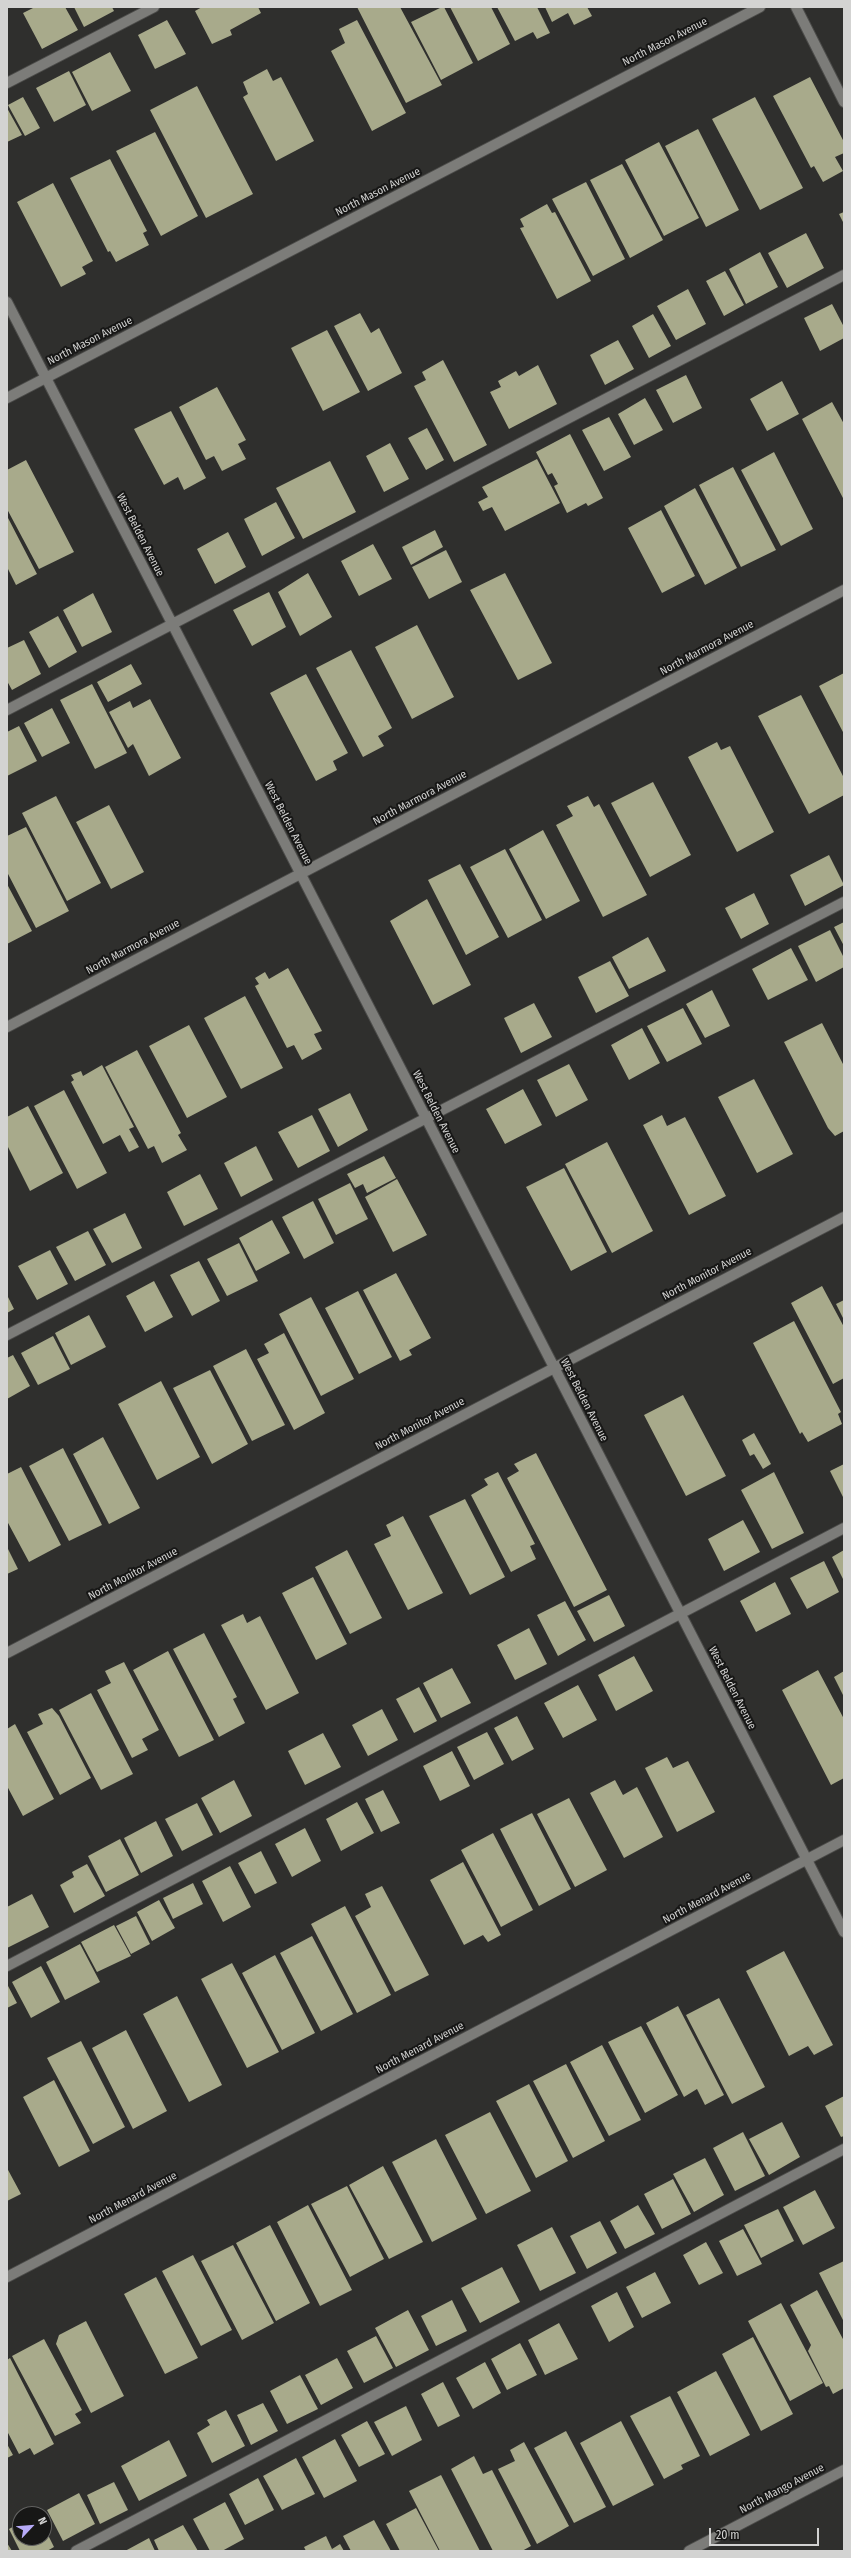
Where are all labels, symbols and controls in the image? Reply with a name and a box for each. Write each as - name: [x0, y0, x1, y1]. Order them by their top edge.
- street label: North Mason Avenue: [620, 15, 710, 69]
- street label: North Mason Avenue: [333, 165, 423, 219]
- street label: North Mason Avenue: [45, 314, 135, 368]
- street label: West Belden Avenue: [113, 491, 167, 579]
- street label: North Marmora Avenue: [658, 618, 756, 678]
- street label: North Marmora Avenue: [371, 768, 469, 828]
- street label: West Belden Avenue: [261, 779, 315, 867]
- street label: North Marmora Avenue: [84, 917, 182, 977]
- street label: West Belden Avenue: [409, 1068, 463, 1156]
- street label: North Monitor Avenue: [660, 1245, 754, 1303]
- street label: West Belden Avenue: [557, 1356, 611, 1444]
- street label: North Monitor Avenue: [373, 1395, 467, 1453]
- street label: North Monitor Avenue: [86, 1545, 180, 1603]
- street label: West Belden Avenue: [705, 1644, 759, 1732]
- street label: North Menard Avenue: [661, 1869, 753, 1927]
- street label: North Menard Avenue: [374, 2019, 466, 2077]
- street label: North Menard Avenue: [87, 2169, 179, 2227]
- street label: North Mango Avenue: [738, 2461, 826, 2517]
- north arrow: [12, 2506, 52, 2546]
- text: N: [35, 2515, 50, 2527]
- scale bar: [711, 2520, 821, 2546]
- text: 20 m: [716, 2528, 740, 2542]

